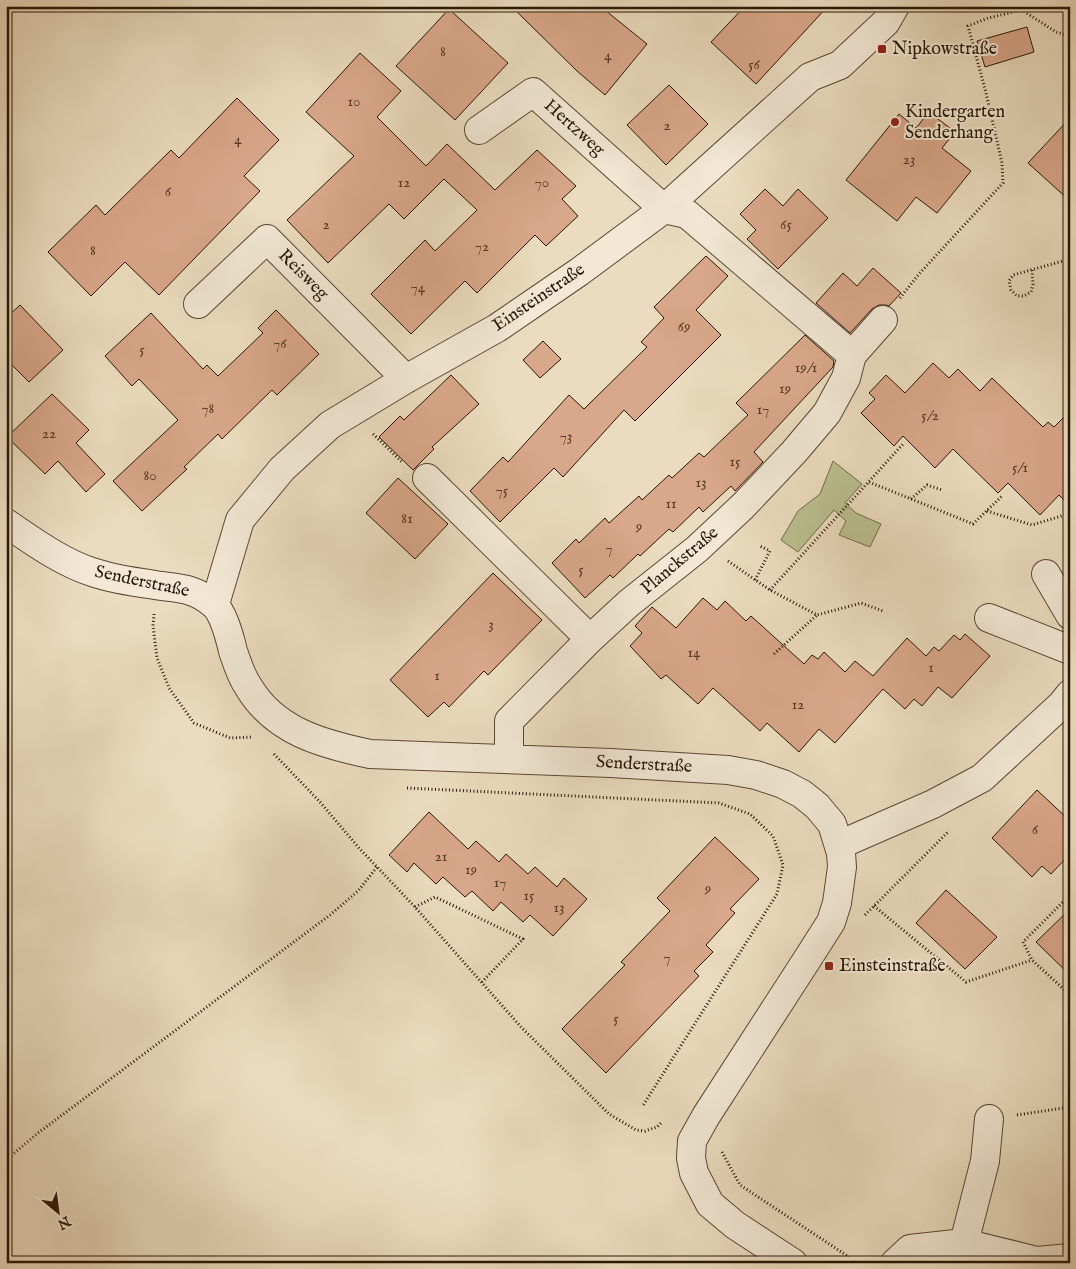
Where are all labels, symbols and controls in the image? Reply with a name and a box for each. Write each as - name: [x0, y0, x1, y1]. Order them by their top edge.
- place label: Nipkowstraße: [892, 38, 997, 61]
- house number: 8: [440, 42, 446, 61]
- marker: Nipkowstraße: [876, 43, 888, 55]
- house number: 4: [604, 46, 612, 65]
- house number: 56: [748, 55, 761, 74]
- house number: 10: [348, 92, 360, 111]
- street label: Hertzweg: [539, 95, 610, 162]
- place label: Kindergarten Senderhang: [905, 101, 1005, 145]
- house number: 2: [663, 116, 671, 135]
- marker: Kindergarten Senderhang: [889, 116, 901, 128]
- house number: 4: [234, 130, 242, 149]
- house number: 23: [903, 150, 915, 169]
- house number: 12: [398, 173, 410, 192]
- house number: 70: [535, 173, 549, 192]
- house number: 6: [165, 182, 172, 201]
- house number: 2: [322, 215, 330, 234]
- house number: 65: [780, 215, 792, 234]
- house number: 72: [475, 237, 489, 256]
- house number: 8: [90, 241, 96, 260]
- street label: Reisweg: [273, 245, 333, 305]
- street label: Einsteinstraße: [488, 259, 590, 337]
- house number: 74: [411, 278, 426, 297]
- house number: 69: [678, 317, 690, 336]
- house number: 76: [273, 334, 287, 353]
- house number: 5: [139, 340, 145, 359]
- house number: 19/1: [795, 358, 817, 377]
- house number: 19: [779, 379, 791, 398]
- house number: 78: [202, 399, 215, 418]
- house number: 17: [757, 400, 769, 419]
- house number: 5/2: [921, 406, 939, 425]
- house number: 22: [42, 424, 56, 443]
- house number: 73: [560, 427, 572, 446]
- house number: 15: [729, 452, 741, 471]
- house number: 5/1: [1012, 458, 1028, 477]
- house number: 80: [143, 466, 157, 485]
- house number: 13: [695, 473, 707, 492]
- house number: 75: [496, 481, 509, 500]
- house number: 11: [665, 494, 677, 513]
- house number: 81: [401, 509, 413, 528]
- house number: 9: [635, 517, 642, 536]
- street label: Planckstraße: [636, 522, 724, 600]
- house number: 7: [605, 539, 613, 558]
- house number: 5: [578, 560, 584, 579]
- street label: Senderstraße: [93, 561, 191, 603]
- house number: 3: [488, 615, 494, 634]
- house number: 14: [688, 643, 701, 662]
- house number: 1: [928, 658, 934, 677]
- house number: 1: [434, 666, 440, 685]
- house number: 12: [792, 695, 804, 714]
- street label: Senderstraße: [595, 751, 693, 779]
- house number: 6: [1032, 820, 1039, 839]
- house number: 21: [435, 847, 447, 866]
- house number: 19: [465, 860, 477, 879]
- house number: 17: [494, 873, 506, 892]
- house number: 9: [704, 879, 711, 898]
- house number: 15: [523, 886, 535, 905]
- house number: 13: [553, 898, 565, 917]
- house number: 7: [663, 948, 671, 967]
- place label: Einsteinstraße: [839, 955, 946, 978]
- marker: Einsteinstraße: [823, 960, 835, 972]
- house number: 5: [613, 1009, 619, 1028]
- north arrow: [32, 1186, 82, 1236]
- text: N: [54, 1211, 74, 1233]

